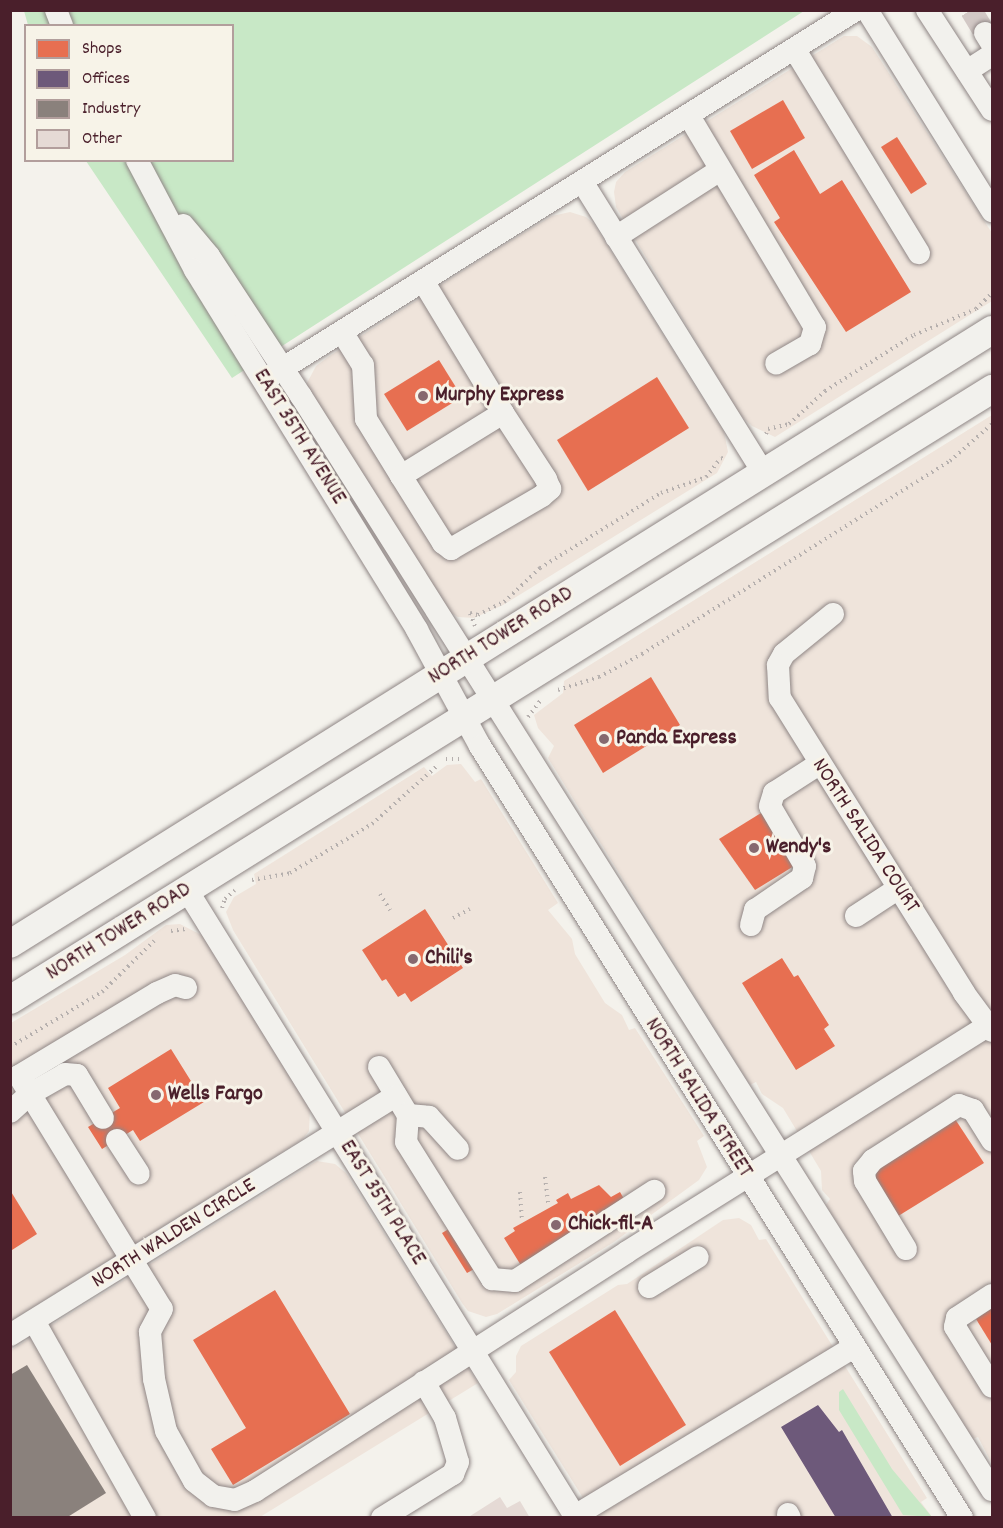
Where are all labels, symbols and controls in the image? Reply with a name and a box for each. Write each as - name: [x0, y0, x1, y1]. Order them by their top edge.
- legend: [24, 24, 234, 162]
- text: Shops: [82, 37, 122, 62]
- text: Offices: [82, 67, 130, 92]
- text: Industry: [82, 97, 140, 122]
- text: Other: [82, 127, 122, 152]
- street label: EAST 35TH AVENUE: [247, 364, 351, 510]
- place label: Murphy Express: [435, 383, 564, 409]
- marker: Murphy Express: [416, 389, 430, 403]
- street label: NORTH TOWER ROAD: [424, 581, 578, 691]
- place label: Panda Express: [616, 726, 737, 752]
- marker: Panda Express: [597, 732, 611, 746]
- street label: NORTH SALIDA COURT: [805, 754, 925, 918]
- place label: Wendy's: [766, 835, 831, 861]
- marker: Wendy's: [747, 841, 761, 855]
- street label: NORTH TOWER ROAD: [42, 877, 196, 987]
- place label: Chili's: [425, 946, 473, 972]
- marker: Chili's: [406, 952, 420, 966]
- street label: NORTH SALIDA STREET: [638, 1013, 758, 1183]
- place label: Wells Fargo: [168, 1082, 263, 1108]
- marker: Wells Fargo: [149, 1088, 163, 1102]
- street label: EAST 35TH PLACE: [333, 1136, 431, 1270]
- street label: NORTH WALDEN CIRCLE: [87, 1173, 261, 1295]
- place label: Chick-fil-A: [568, 1212, 653, 1238]
- marker: Chick-fil-A: [549, 1218, 563, 1232]

